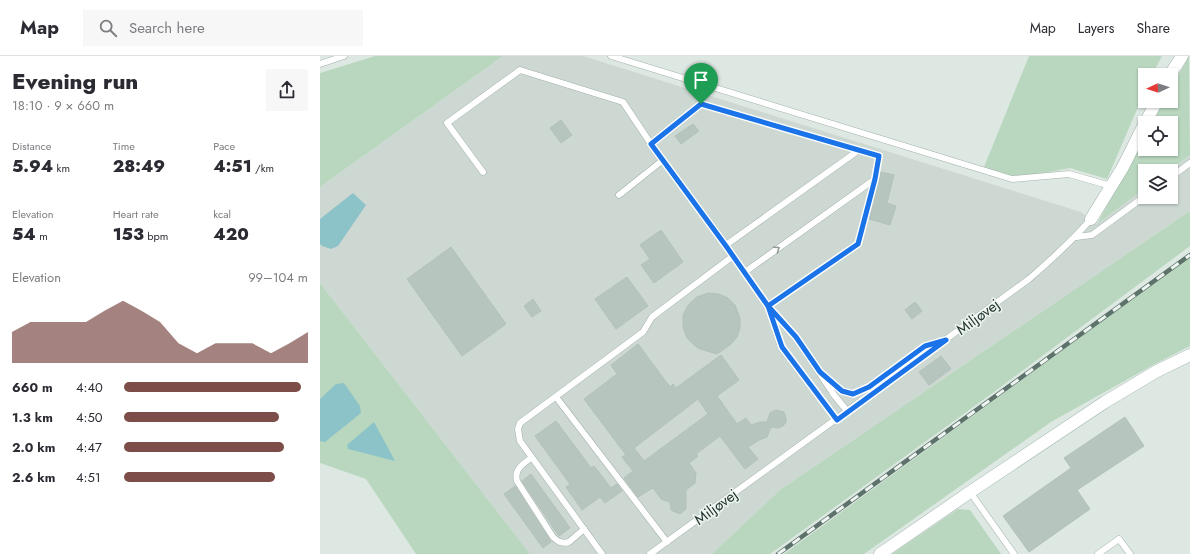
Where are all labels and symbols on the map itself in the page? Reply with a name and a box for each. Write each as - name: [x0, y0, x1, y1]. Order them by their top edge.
- pin: [684, 63, 718, 104]
- north arrow: [1138, 68, 1178, 108]
- one-way arrow: [772, 247, 779, 254]
- street label: Miljøvej: [952, 294, 1004, 340]
- street label: Miljøvej: [690, 484, 742, 530]

